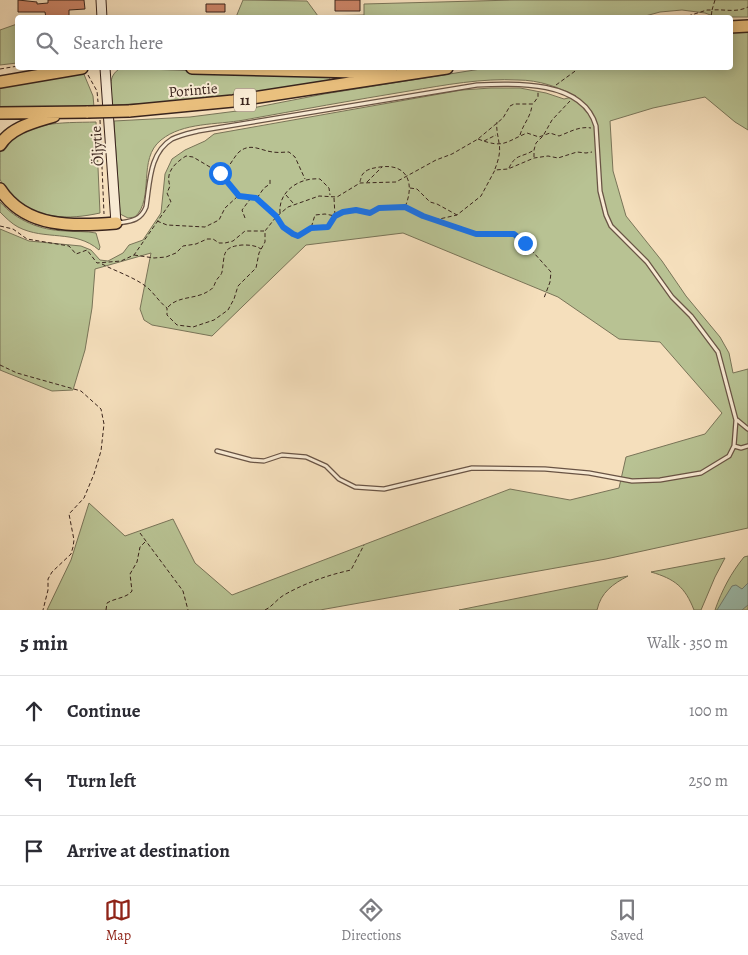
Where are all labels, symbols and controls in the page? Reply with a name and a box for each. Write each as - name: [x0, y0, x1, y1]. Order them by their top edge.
- search box: [15, 15, 733, 70]
- icon: search: [33, 29, 61, 57]
- text: Search here: [73, 30, 163, 56]
- street label: Porintie: [168, 78, 219, 102]
- road number: 11: [234, 88, 256, 112]
- street label: Öljytie: [86, 125, 108, 167]
- route start: [209, 162, 232, 185]
- route end: [514, 232, 537, 255]
- text: 5 min: [20, 629, 68, 657]
- text: Walk · 350 m: [647, 632, 728, 654]
- icon: ahead: [20, 697, 48, 725]
- text: Continue: [67, 698, 141, 724]
- text: 100 m: [689, 700, 728, 722]
- icon: left: [20, 767, 48, 795]
- text: Turn left: [67, 768, 136, 794]
- text: 250 m: [689, 770, 728, 792]
- icon: arrive: [20, 837, 48, 865]
- text: Arrive at destination: [67, 838, 230, 864]
- tab: Map: [104, 896, 132, 945]
- tab: Directions: [341, 896, 401, 945]
- tab: Saved: [610, 896, 644, 945]

